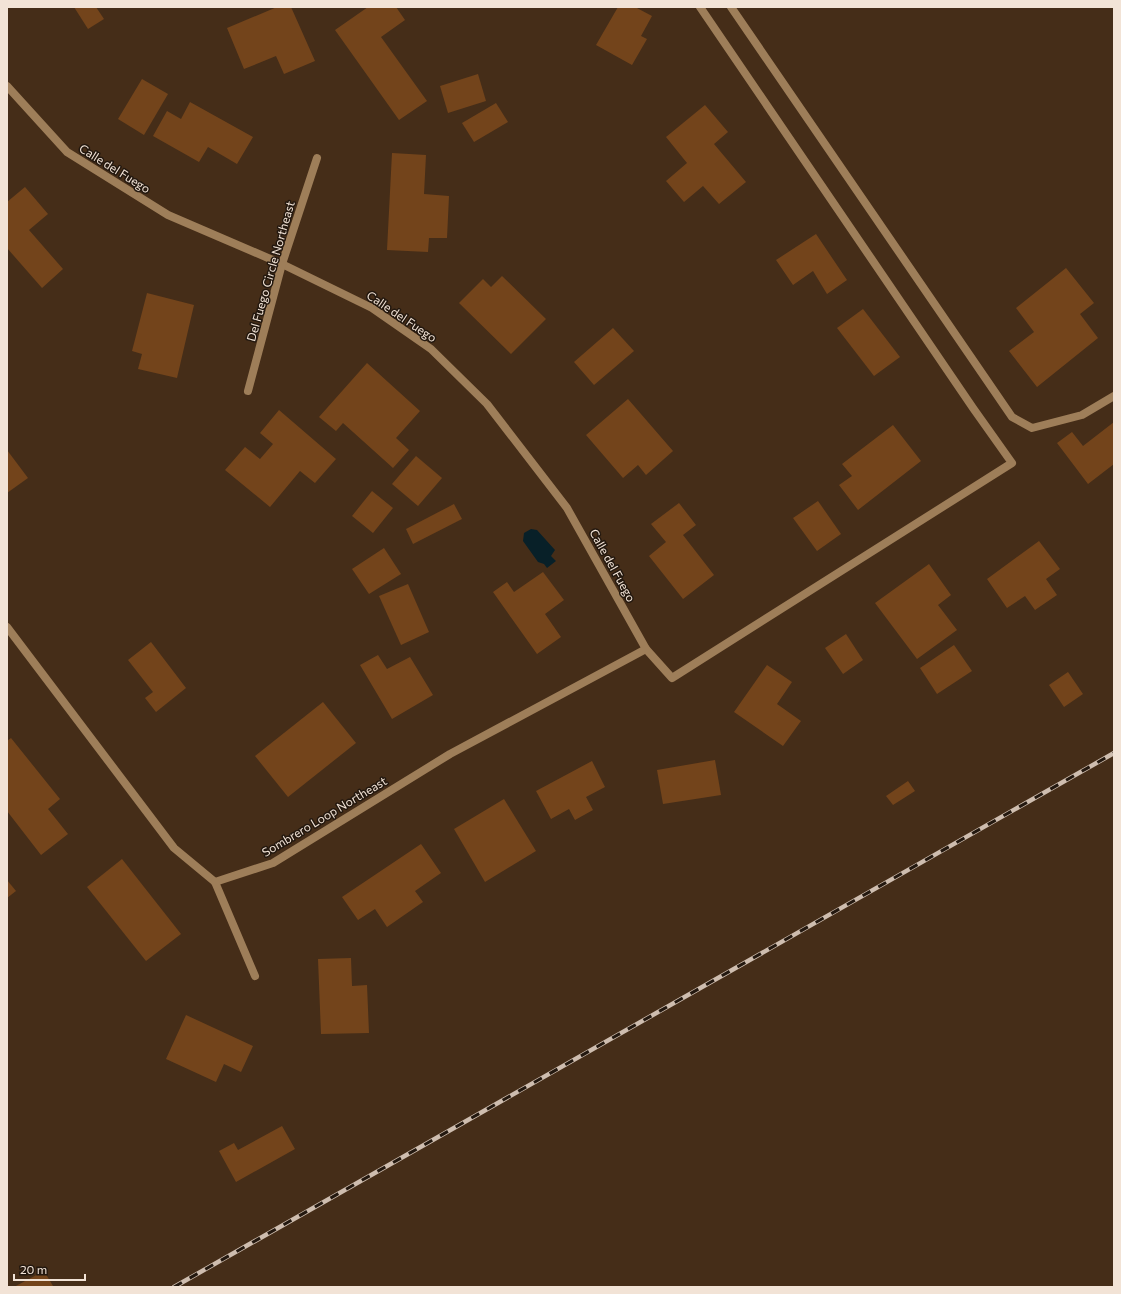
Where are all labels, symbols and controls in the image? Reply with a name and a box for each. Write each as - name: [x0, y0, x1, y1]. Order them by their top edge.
- street label: Calle del Fuego: [77, 141, 153, 195]
- street label: Del Fuego Circle Northeast: [243, 199, 297, 343]
- street label: Calle del Fuego: [364, 288, 440, 344]
- street label: Calle del Fuego: [587, 526, 639, 604]
- street label: Sombrero Loop Northeast: [259, 773, 389, 859]
- scale bar: [14, 1256, 85, 1282]
- text: 20 m: [20, 1262, 47, 1276]

